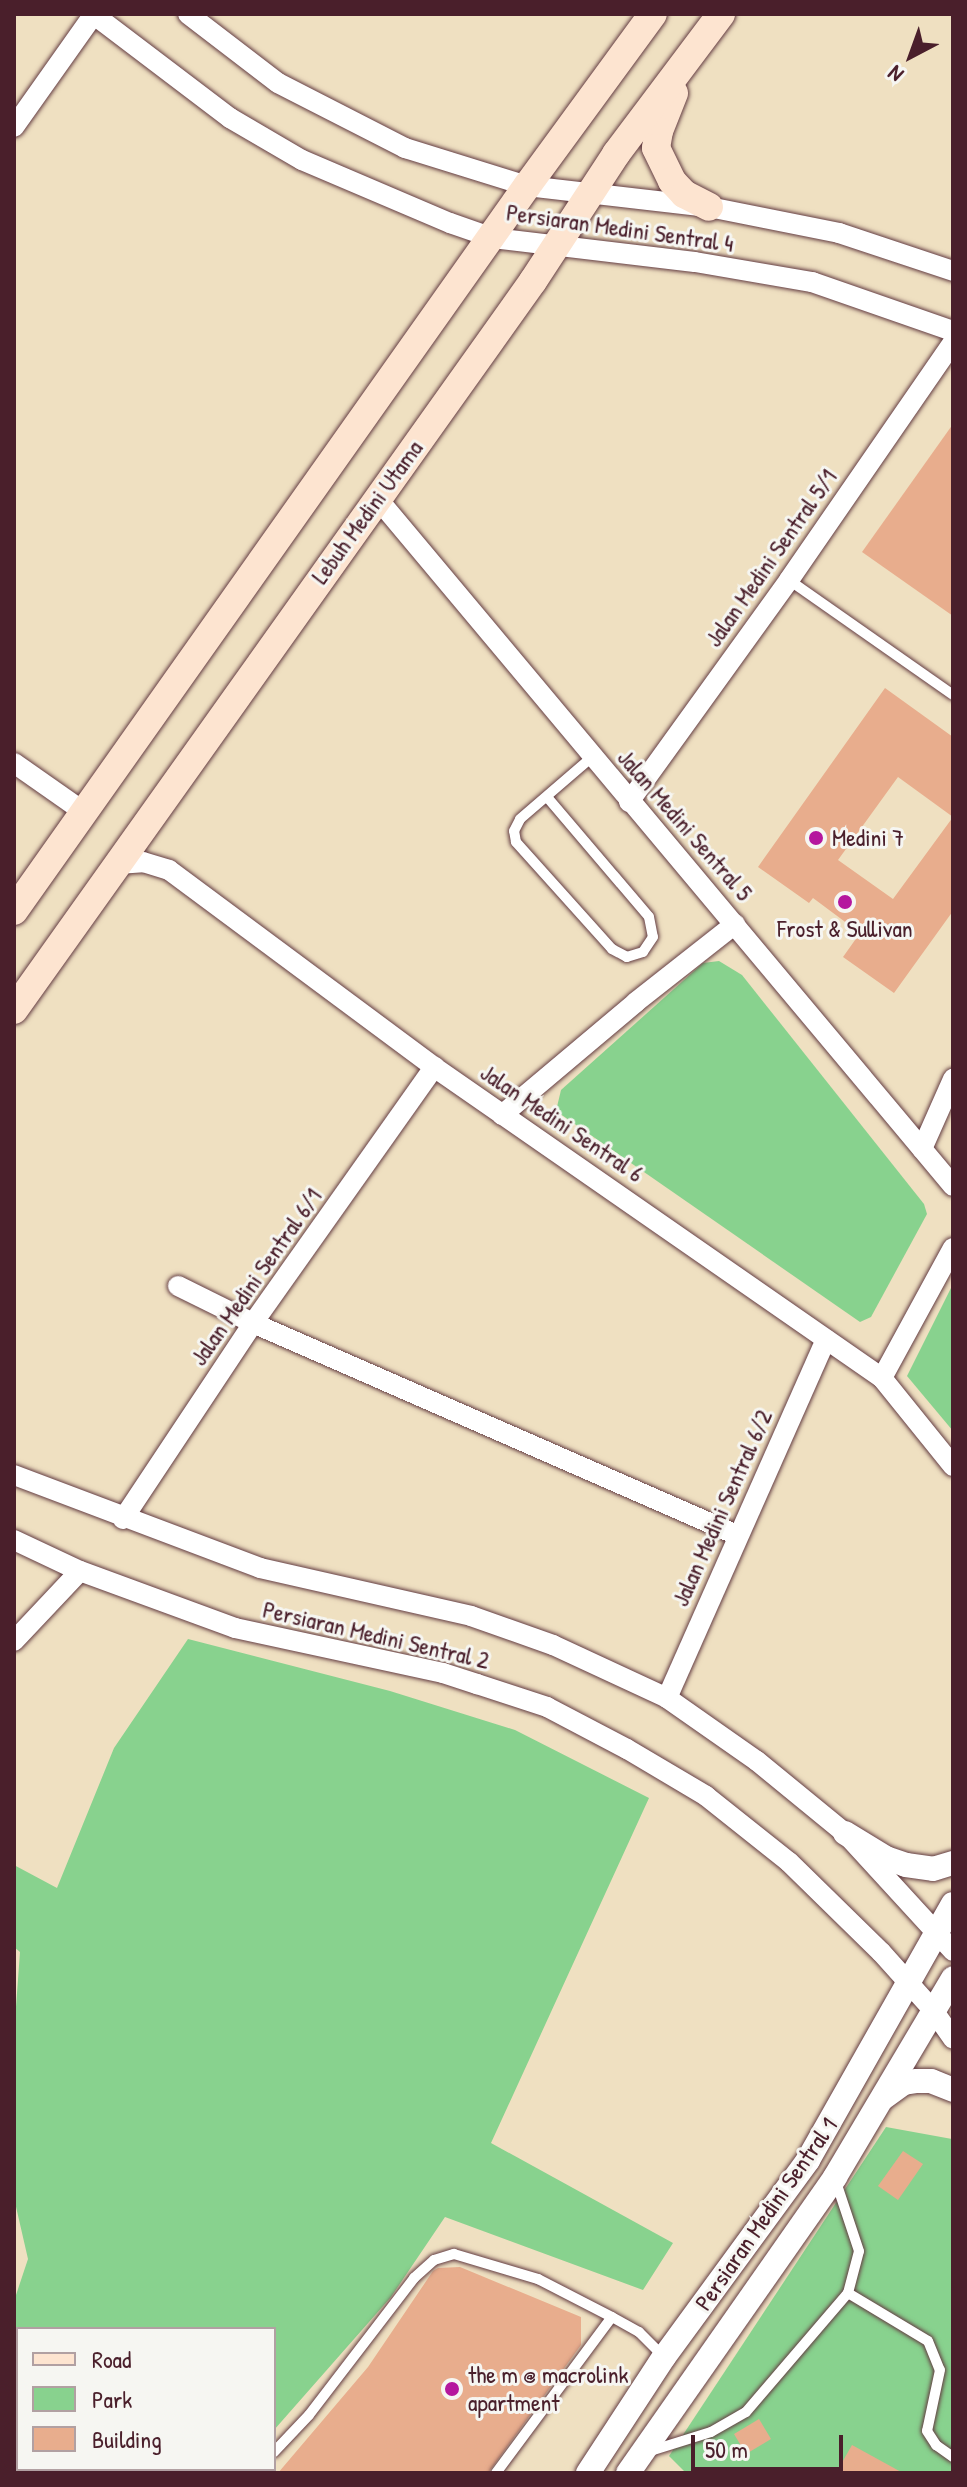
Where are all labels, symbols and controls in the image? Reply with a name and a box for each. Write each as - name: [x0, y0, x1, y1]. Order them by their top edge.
- north arrow: [871, 16, 951, 96]
- text: N: [881, 59, 910, 89]
- street label: Persiaran Medini Sentral 4: [505, 198, 735, 258]
- street label: Lebuh Medini Utama: [305, 435, 429, 589]
- street label: Jalan Medini Sentral 5/1: [699, 464, 843, 652]
- street label: Jalan Medini Sentral 5: [611, 743, 759, 907]
- place label: Medini 7: [832, 824, 904, 852]
- marker: Medini 7: [807, 829, 825, 847]
- marker: Frost & Sullivan: [836, 893, 854, 911]
- place label: Frost & Sullivan: [777, 915, 913, 943]
- street label: Jalan Medini Sentral 6: [475, 1058, 649, 1188]
- street label: Jalan Medini Sentral 6/1: [184, 1183, 328, 1371]
- street label: Jalan Medini Sentral 6/2: [666, 1405, 778, 1611]
- street label: Persiaran Medini Sentral 2: [260, 1595, 492, 1675]
- street label: Persiaran Medini Sentral 1: [689, 2112, 843, 2316]
- legend: [16, 2327, 276, 2471]
- text: Road: [92, 2343, 131, 2375]
- place label: the m @ macrolink apartment: [468, 2361, 628, 2417]
- marker: the m @ macrolink apartment: [443, 2380, 461, 2398]
- text: Park: [92, 2383, 132, 2415]
- scale bar: [695, 2419, 847, 2469]
- text: Building: [92, 2423, 162, 2455]
- text: 50 m: [705, 2433, 748, 2465]

